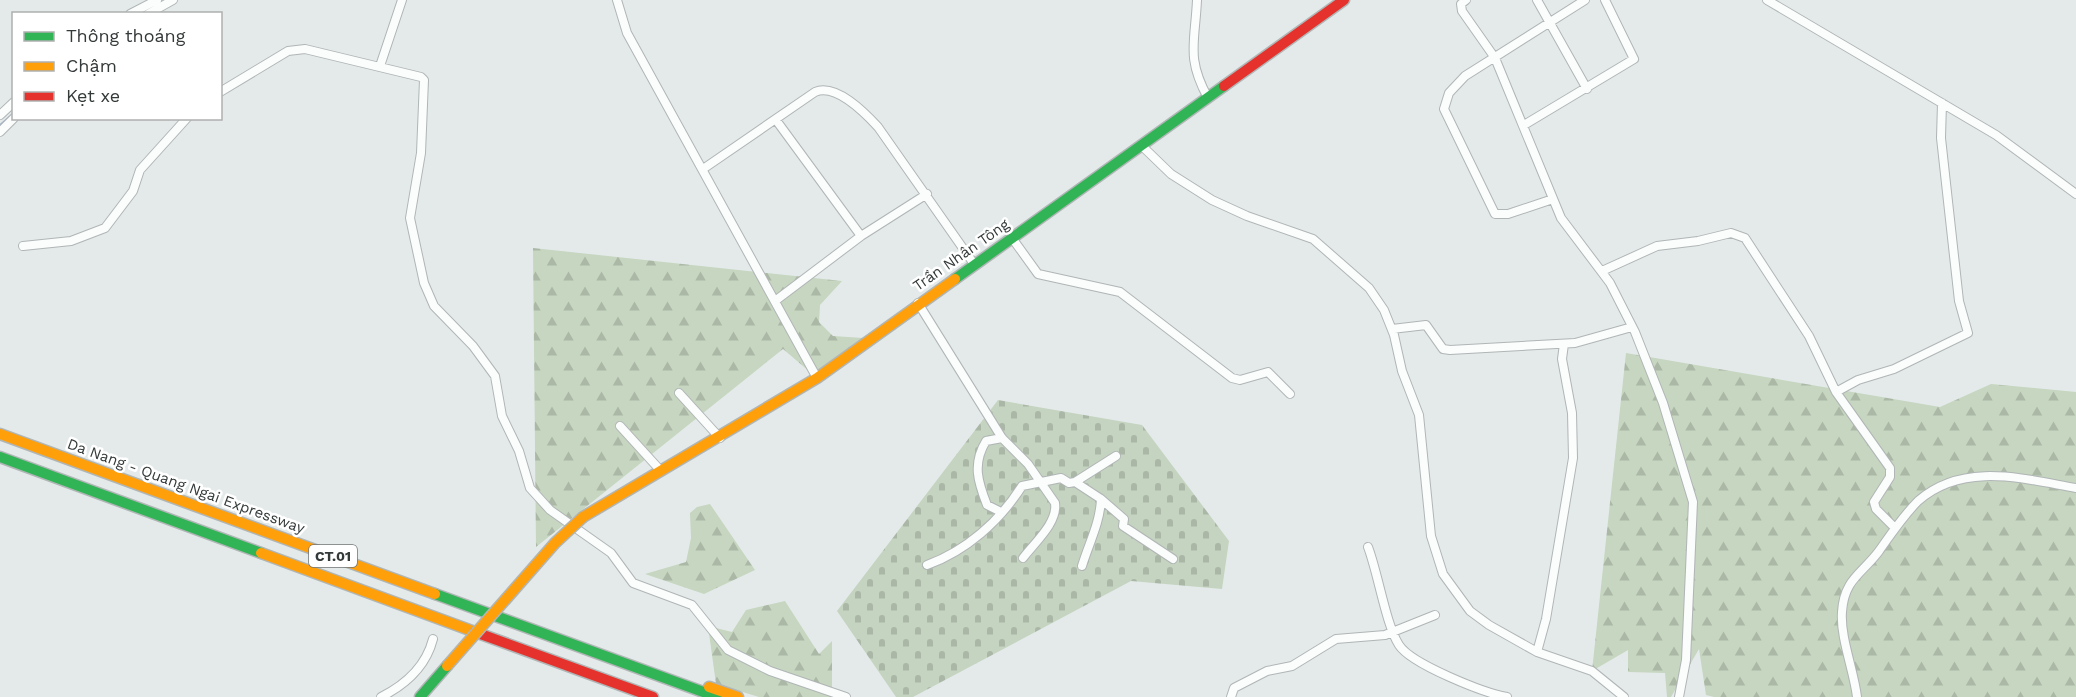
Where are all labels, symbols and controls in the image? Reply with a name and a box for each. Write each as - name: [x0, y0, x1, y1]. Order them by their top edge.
- legend: [12, 12, 222, 120]
- text: Thông thoáng: [66, 25, 186, 46]
- text: Chậm: [66, 55, 117, 76]
- text: Kẹt xe: [66, 85, 120, 106]
- street label: Trần Nhân Tông: [909, 215, 1013, 295]
- street label: Da Nang - Quang Ngai Expressway: [65, 435, 307, 538]
- road number: CT.01: [309, 545, 357, 567]

